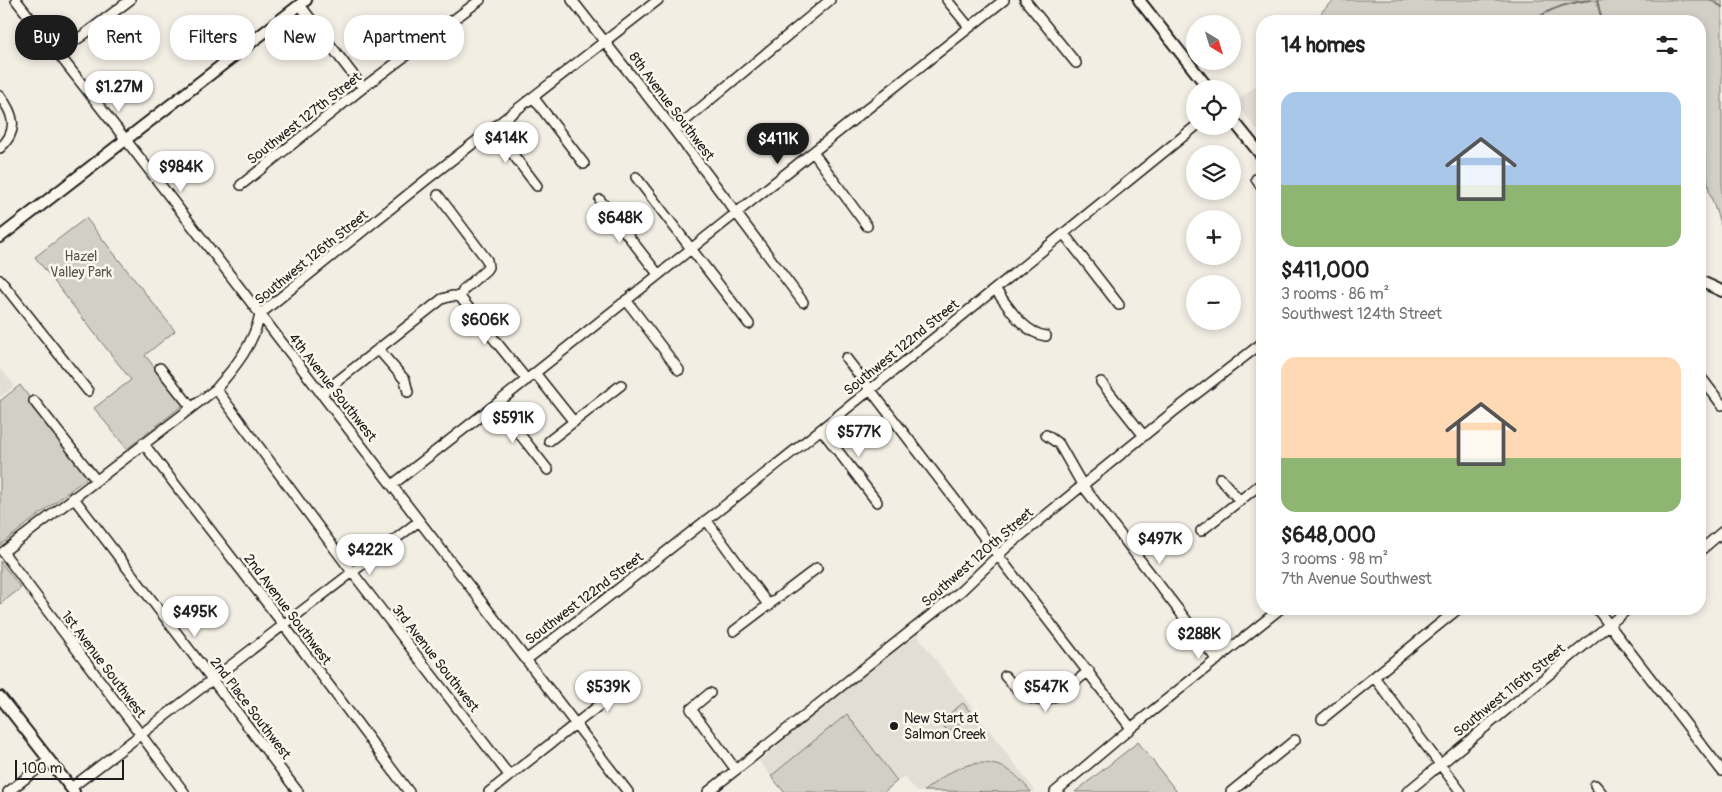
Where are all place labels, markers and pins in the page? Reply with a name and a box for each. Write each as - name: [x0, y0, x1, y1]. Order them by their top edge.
- pin: $1.27M: [78, 70, 160, 113]
- pin: $414K: [471, 121, 541, 164]
- pin: $411K: [743, 122, 813, 165]
- pin: $984K: [146, 150, 216, 193]
- pin: $648K: [585, 202, 655, 244]
- pin: $606K: [450, 304, 520, 346]
- pin: $591K: [478, 402, 548, 444]
- pin: $577K: [824, 416, 894, 458]
- pin: $497K: [1125, 522, 1195, 565]
- pin: $422K: [335, 534, 405, 576]
- pin: $495K: [160, 596, 230, 638]
- pin: $288K: [1164, 618, 1234, 660]
- pin: $539K: [573, 670, 643, 713]
- pin: $547K: [1011, 670, 1081, 713]
- place label: New Start at Salmon Creek: [904, 710, 986, 743]
- marker: New Start at Salmon Creek: [888, 720, 900, 732]

